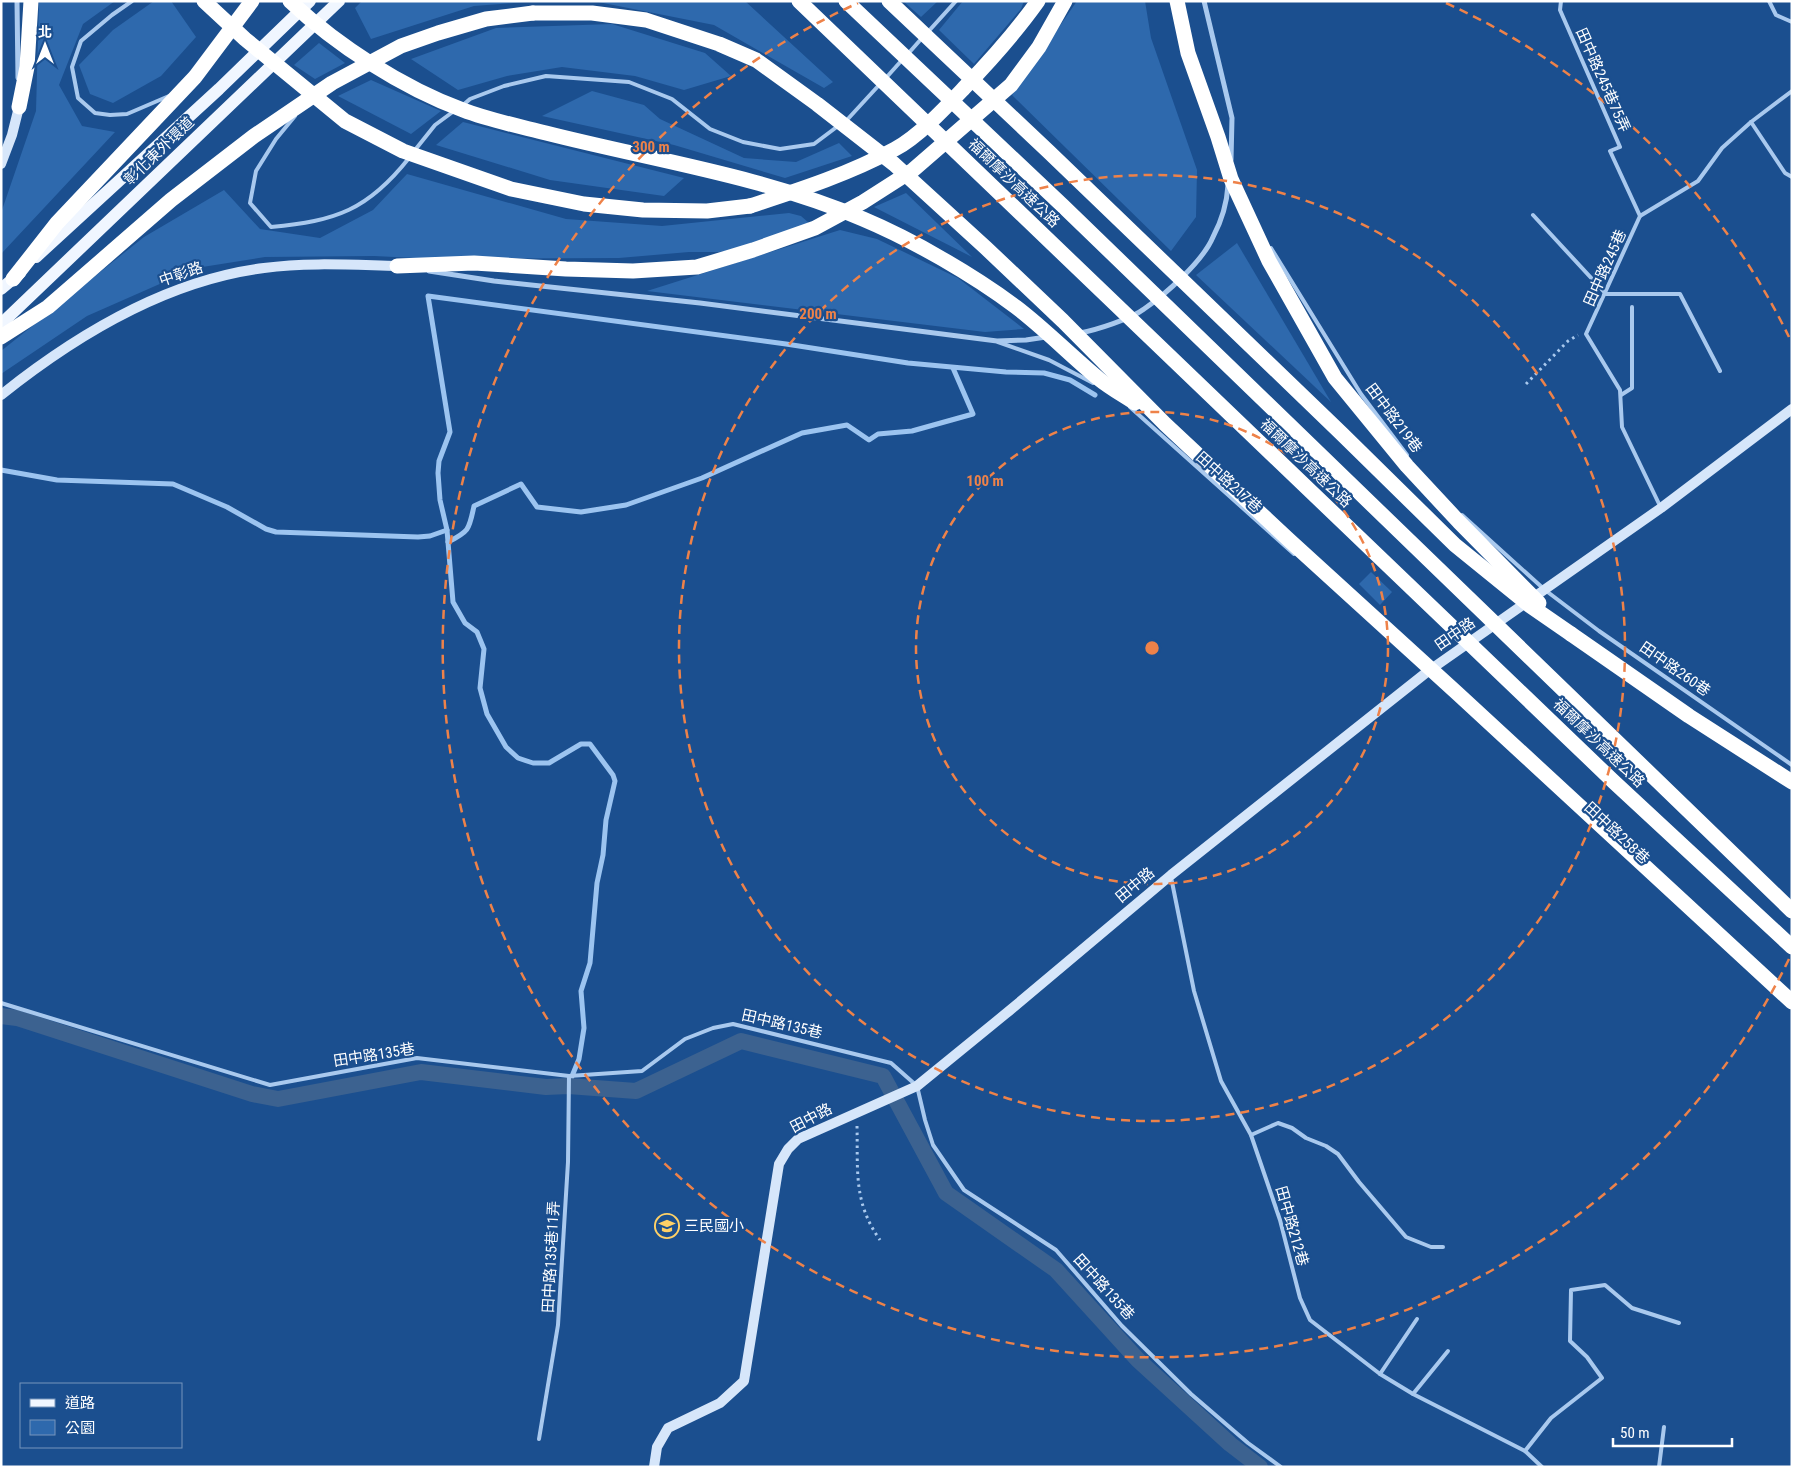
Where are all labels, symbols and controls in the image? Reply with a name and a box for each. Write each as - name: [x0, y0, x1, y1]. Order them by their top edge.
- north arrow: [20, 20, 70, 70]
- text: 北: [38, 24, 52, 40]
- street label: 田中路245巷75弄: [1572, 25, 1634, 135]
- street label: 彰化東外環道: [120, 113, 198, 189]
- street label: 福爾摩沙高速公路: [965, 135, 1063, 231]
- text: 300 m: [632, 138, 670, 156]
- street label: 田中路245巷: [1580, 227, 1630, 309]
- street label: 中彰路: [157, 258, 205, 290]
- text: 200 m: [799, 305, 837, 323]
- street label: 田中路219巷: [1362, 380, 1426, 456]
- street label: 福爾摩沙高速公路: [1257, 415, 1355, 511]
- street label: 田中路217巷: [1192, 448, 1266, 516]
- text: 100 m: [966, 472, 1004, 490]
- street label: 田中路: [1431, 614, 1479, 654]
- street label: 田中路260巷: [1636, 638, 1714, 700]
- centre of rings: [1143, 639, 1161, 657]
- street label: 福爾摩沙高速公路: [1550, 695, 1648, 791]
- street label: 田中路258巷: [1581, 798, 1653, 868]
- street label: 田中路: [1112, 864, 1158, 906]
- street label: 田中路135巷: [740, 1006, 824, 1042]
- street label: 田中路135巷: [332, 1040, 416, 1070]
- street label: 田中路: [787, 1099, 835, 1137]
- street label: 田中路212巷: [1272, 1184, 1312, 1268]
- street label: 田中路135巷11弄: [539, 1201, 563, 1313]
- school or university icon: 三民國小: [654, 1213, 680, 1239]
- place label: 三民國小: [684, 1217, 744, 1235]
- street label: 田中路135巷: [1070, 1250, 1138, 1324]
- legend: [20, 1383, 182, 1448]
- text: 道路: [65, 1394, 95, 1412]
- scale bar: [1613, 1416, 1732, 1448]
- text: 公園: [65, 1419, 95, 1437]
- text: 50 m: [1620, 1424, 1650, 1442]

